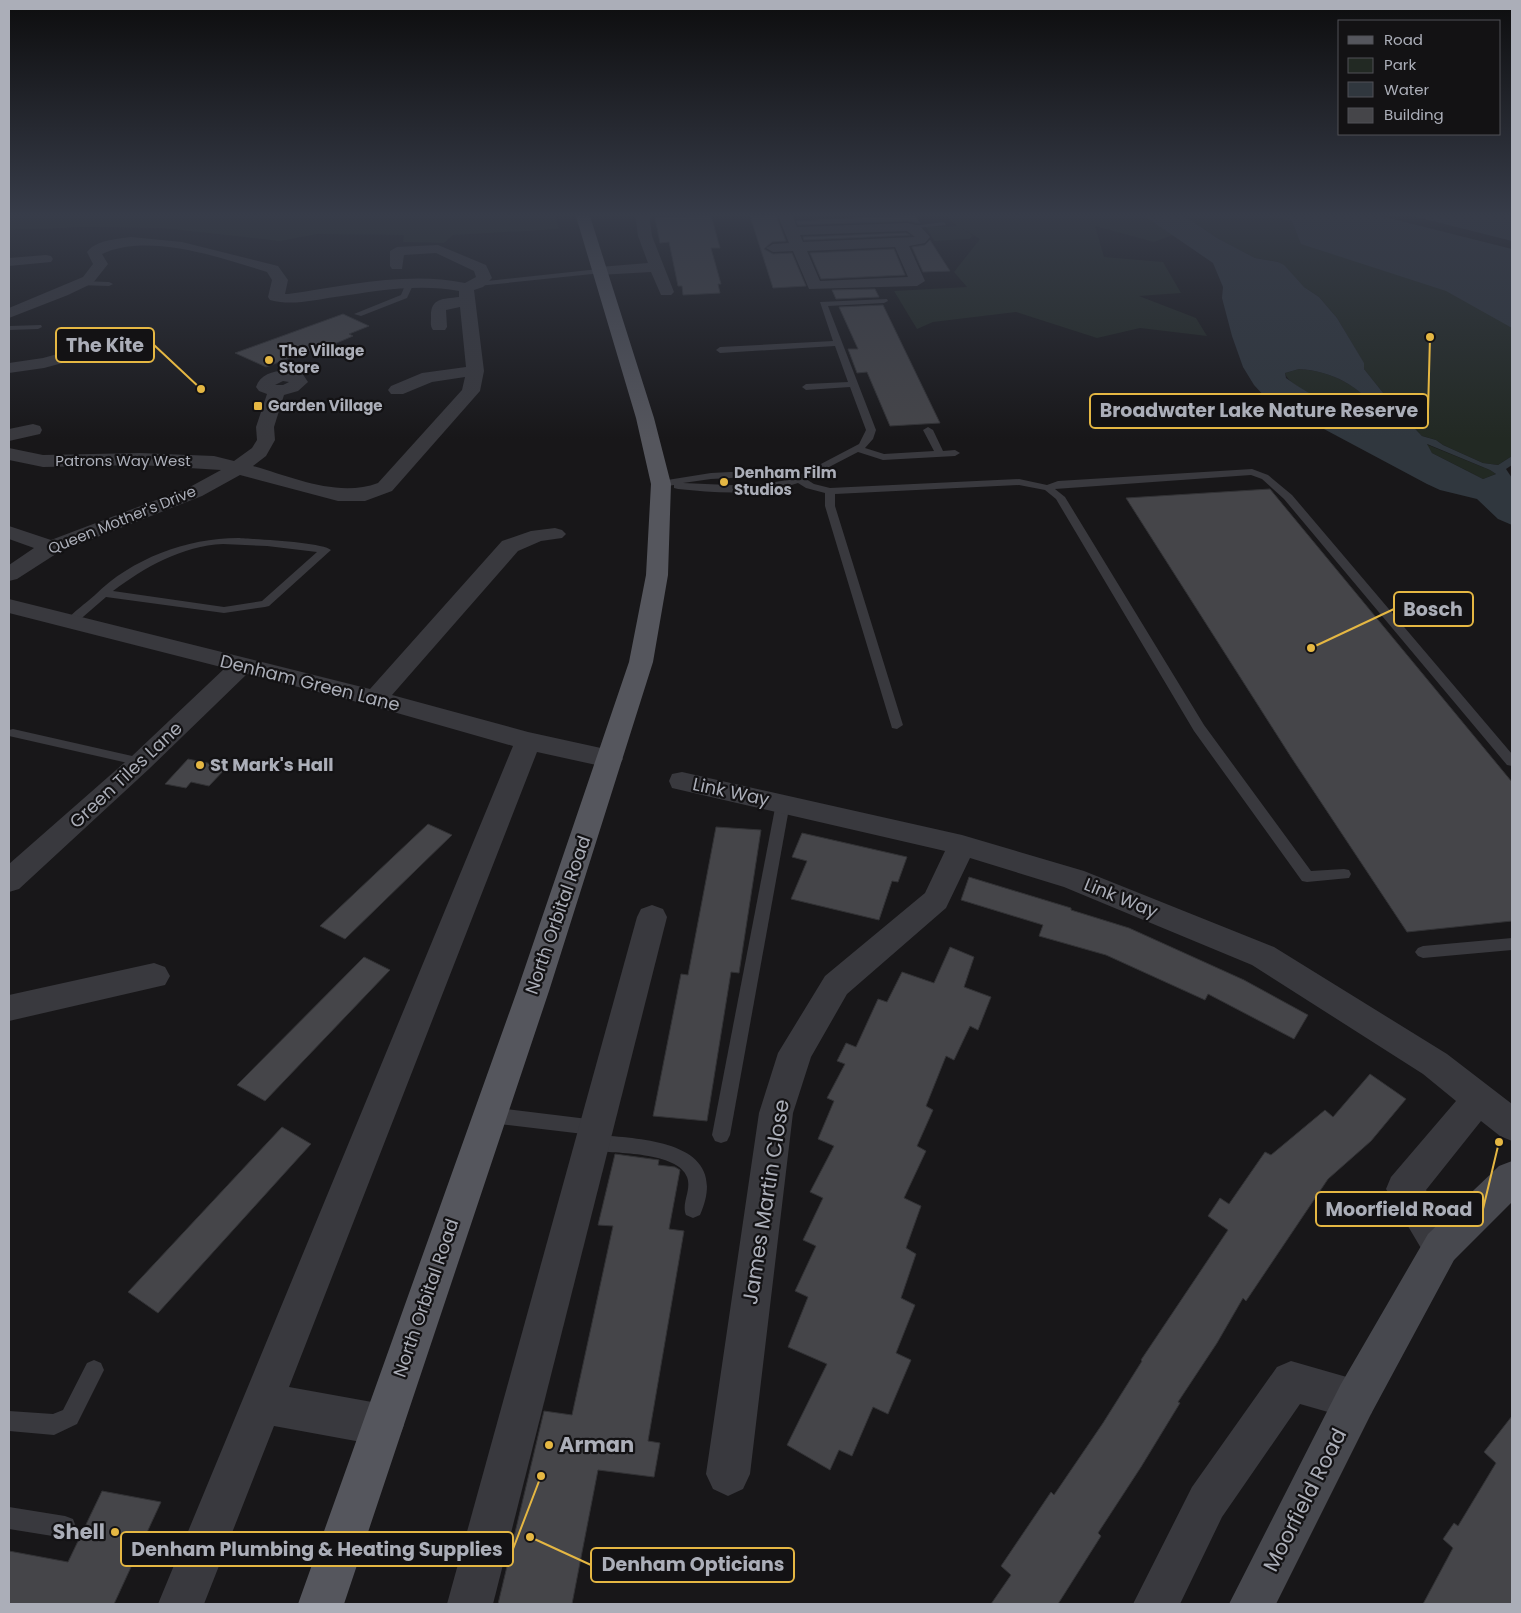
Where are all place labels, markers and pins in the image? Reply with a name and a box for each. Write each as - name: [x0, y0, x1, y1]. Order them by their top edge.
- callout: The Kite: [56, 328, 154, 362]
- place label: The Village Store: [279, 340, 364, 378]
- marker: The Village Store: [263, 354, 275, 366]
- callout: Broadwater Lake Nature Reserve: [1090, 394, 1428, 428]
- place label: Garden Village: [268, 395, 383, 416]
- marker: Garden Village: [252, 400, 264, 412]
- place label: Denham Film Studios: [734, 462, 837, 500]
- marker: Denham Film Studios: [718, 476, 730, 488]
- callout: Bosch: [1394, 592, 1473, 626]
- place label: St Mark's Hall: [210, 752, 334, 777]
- marker: St Mark's Hall: [194, 759, 206, 771]
- callout: Moorfield Road: [1316, 1192, 1483, 1226]
- place label: Arman: [559, 1430, 634, 1459]
- marker: Arman: [543, 1439, 555, 1451]
- place label: Shell: [53, 1517, 105, 1546]
- marker: Shell: [109, 1526, 121, 1538]
- callout: Denham Plumbing & Heating Supplies: [121, 1532, 513, 1566]
- callout: Denham Opticians: [591, 1548, 794, 1582]

